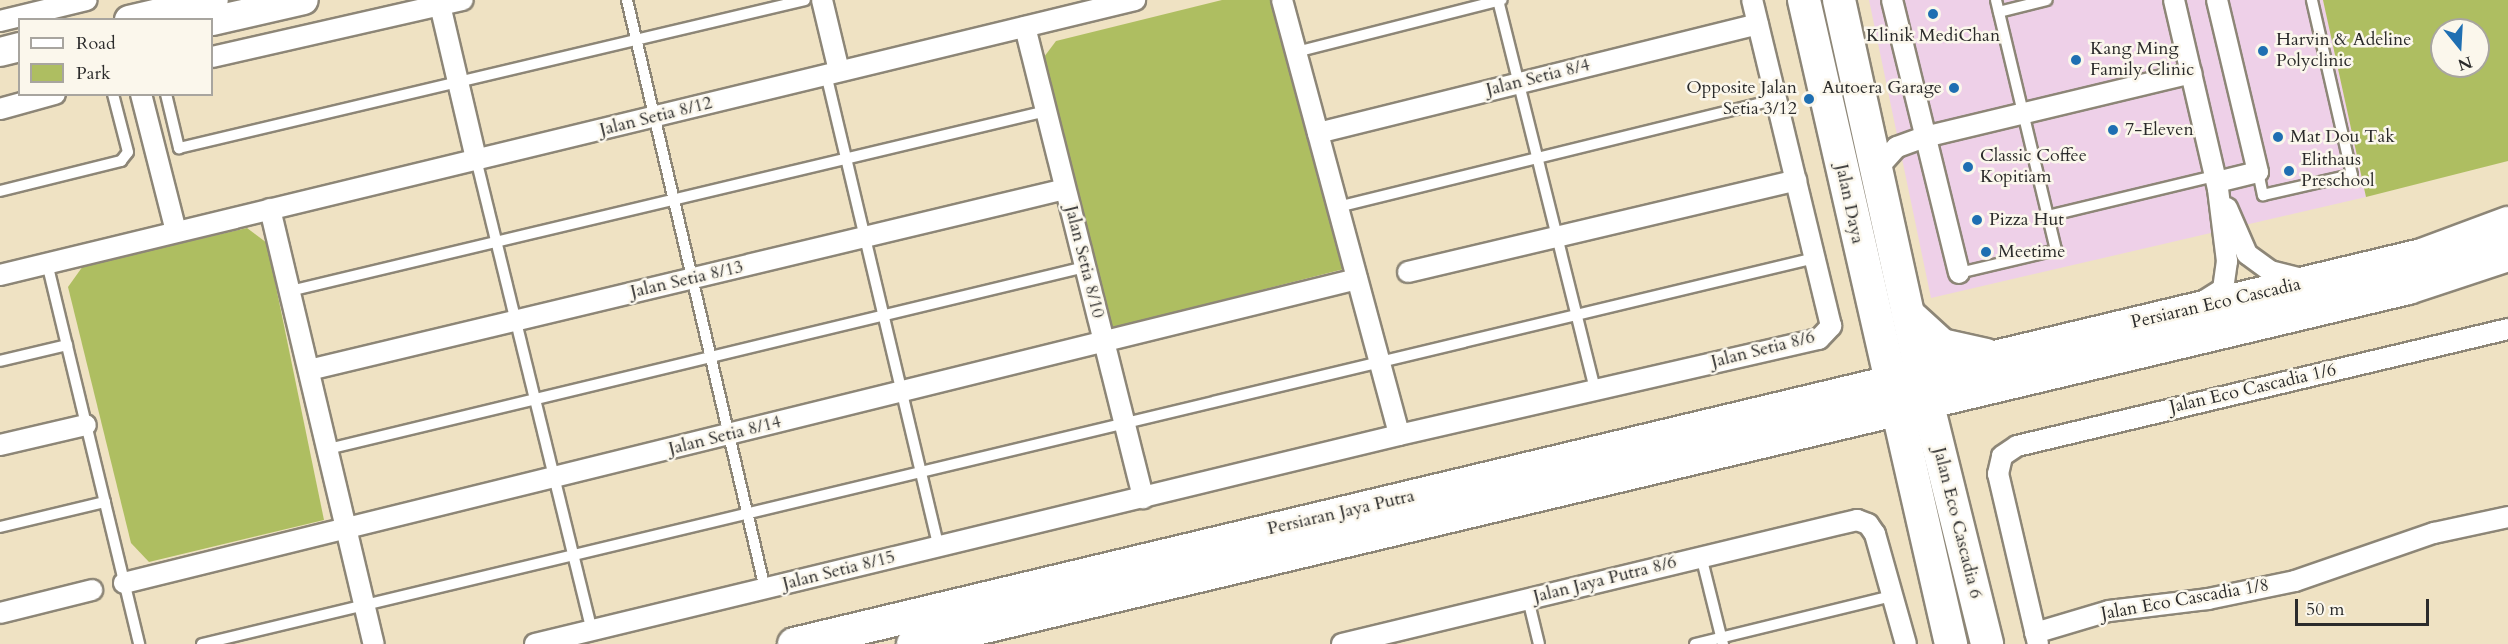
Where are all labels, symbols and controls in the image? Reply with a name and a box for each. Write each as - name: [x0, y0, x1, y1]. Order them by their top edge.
- marker: Klinik MediChan: [1924, 5, 1942, 23]
- legend: [18, 18, 213, 96]
- north arrow: [2430, 18, 2490, 78]
- place label: Klinik MediChan: [1866, 25, 2000, 47]
- place label: Harvin & Adeline Polyclinic: [2276, 30, 2411, 72]
- text: Road: [76, 31, 116, 56]
- place label: Kang Ming Family Clinic: [2090, 39, 2194, 82]
- marker: Harvin & Adeline Polyclinic: [2254, 42, 2272, 60]
- marker: Kang Ming Family Clinic: [2067, 51, 2085, 69]
- text: N: [2455, 51, 2475, 76]
- street label: Jalan Setia 8/4: [1484, 55, 1592, 101]
- text: Park: [76, 61, 111, 86]
- place label: Autoera Garage: [1822, 77, 1942, 99]
- place label: Opposite Jalan Setia 3/12: [1686, 78, 1797, 121]
- marker: Autoera Garage: [1947, 81, 1961, 95]
- marker: Opposite Jalan Setia 3/12: [1802, 92, 1816, 106]
- street label: Jalan Setia 8/12: [597, 93, 715, 141]
- place label: 7-Eleven: [2125, 119, 2194, 141]
- marker: 7-Eleven: [2106, 123, 2120, 137]
- place label: Mat Dou Tak: [2290, 126, 2395, 148]
- marker: Mat Dou Tak: [2271, 130, 2285, 144]
- place label: Classic Coffee Kopitiam: [1980, 146, 2087, 188]
- place label: Elithaus Preschool: [2301, 150, 2375, 192]
- marker: Classic Coffee Kopitiam: [1961, 160, 1975, 174]
- street label: Jalan Daya: [1830, 162, 1868, 246]
- marker: Elithaus Preschool: [2282, 164, 2296, 178]
- street label: Jalan Setia 8/10: [1060, 203, 1108, 321]
- place label: Pizza Hut: [1989, 209, 2064, 231]
- marker: Pizza Hut: [1970, 213, 1984, 227]
- place label: Meetime: [1998, 241, 2065, 263]
- marker: Meetime: [1979, 245, 1993, 259]
- street label: Jalan Setia 8/13: [628, 257, 746, 303]
- street label: Persiaran Eco Cascadia: [2129, 274, 2303, 334]
- street label: Jalan Setia 8/6: [1709, 327, 1817, 373]
- street label: Jalan Eco Cascadia 1/6: [2168, 359, 2338, 419]
- street label: Jalan Setia 8/14: [666, 412, 784, 460]
- street label: Jalan Eco Cascadia 6: [1928, 445, 1986, 601]
- street label: Persiaran Jaya Putra: [1265, 486, 1417, 540]
- street label: Jalan Setia 8/15: [780, 547, 898, 595]
- street label: Jalan Jaya Putra 8/6: [1531, 552, 1679, 608]
- street label: Jalan Eco Cascadia 1/8: [2099, 575, 2271, 625]
- scale bar: [2298, 587, 2432, 625]
- text: 50 m: [2306, 597, 2345, 622]

